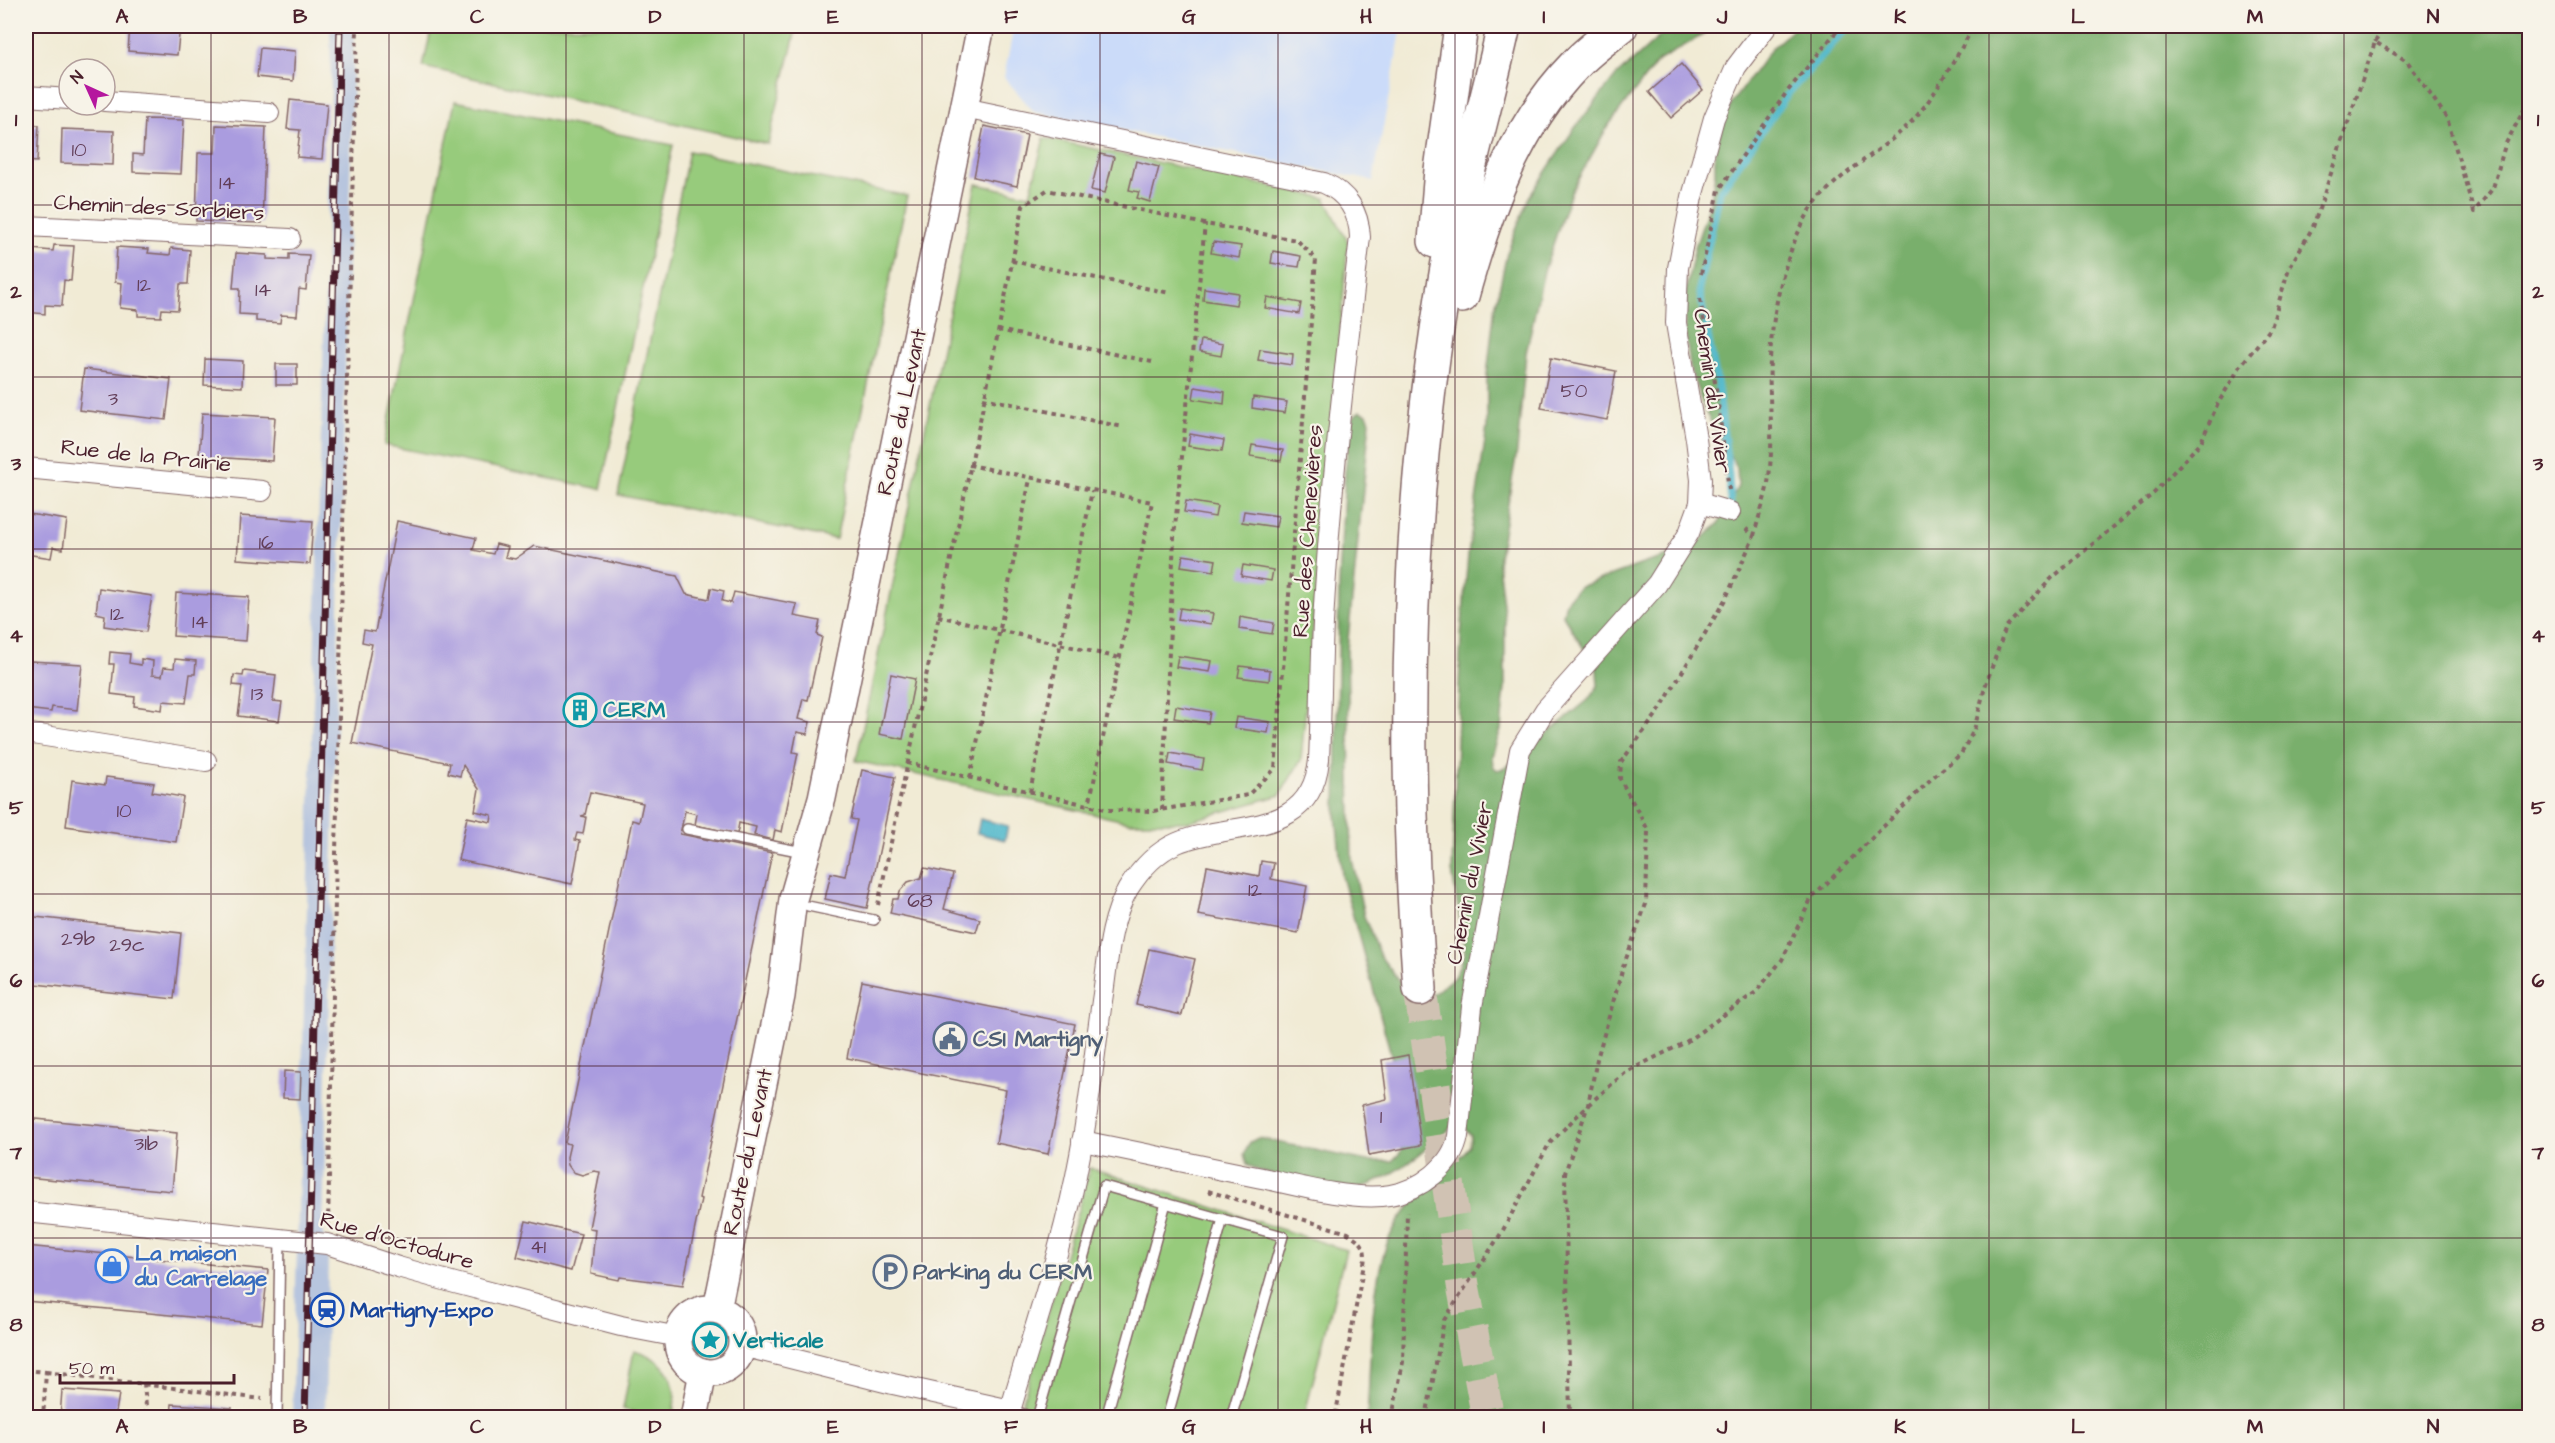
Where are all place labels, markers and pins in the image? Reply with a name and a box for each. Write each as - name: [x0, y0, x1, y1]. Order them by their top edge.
- building icon: CERM: [562, 692, 598, 728]
- place label: CERM: [603, 695, 665, 726]
- public building icon: CSI Martigny: [932, 1021, 968, 1057]
- place label: CSI Martigny: [973, 1024, 1104, 1057]
- place label: La maison du Carrelage: [134, 1238, 267, 1295]
- shop icon: La maison du Carrelage: [94, 1248, 130, 1284]
- parking icon: Parking du CERM: [872, 1254, 908, 1290]
- place label: Parking du CERM: [913, 1257, 1092, 1289]
- station icon: Martigny-Expo: [309, 1292, 345, 1328]
- place label: Martigny-Expo: [350, 1295, 494, 1328]
- place icon: Verticale: [692, 1322, 728, 1358]
- place label: Verticale: [732, 1325, 824, 1356]

